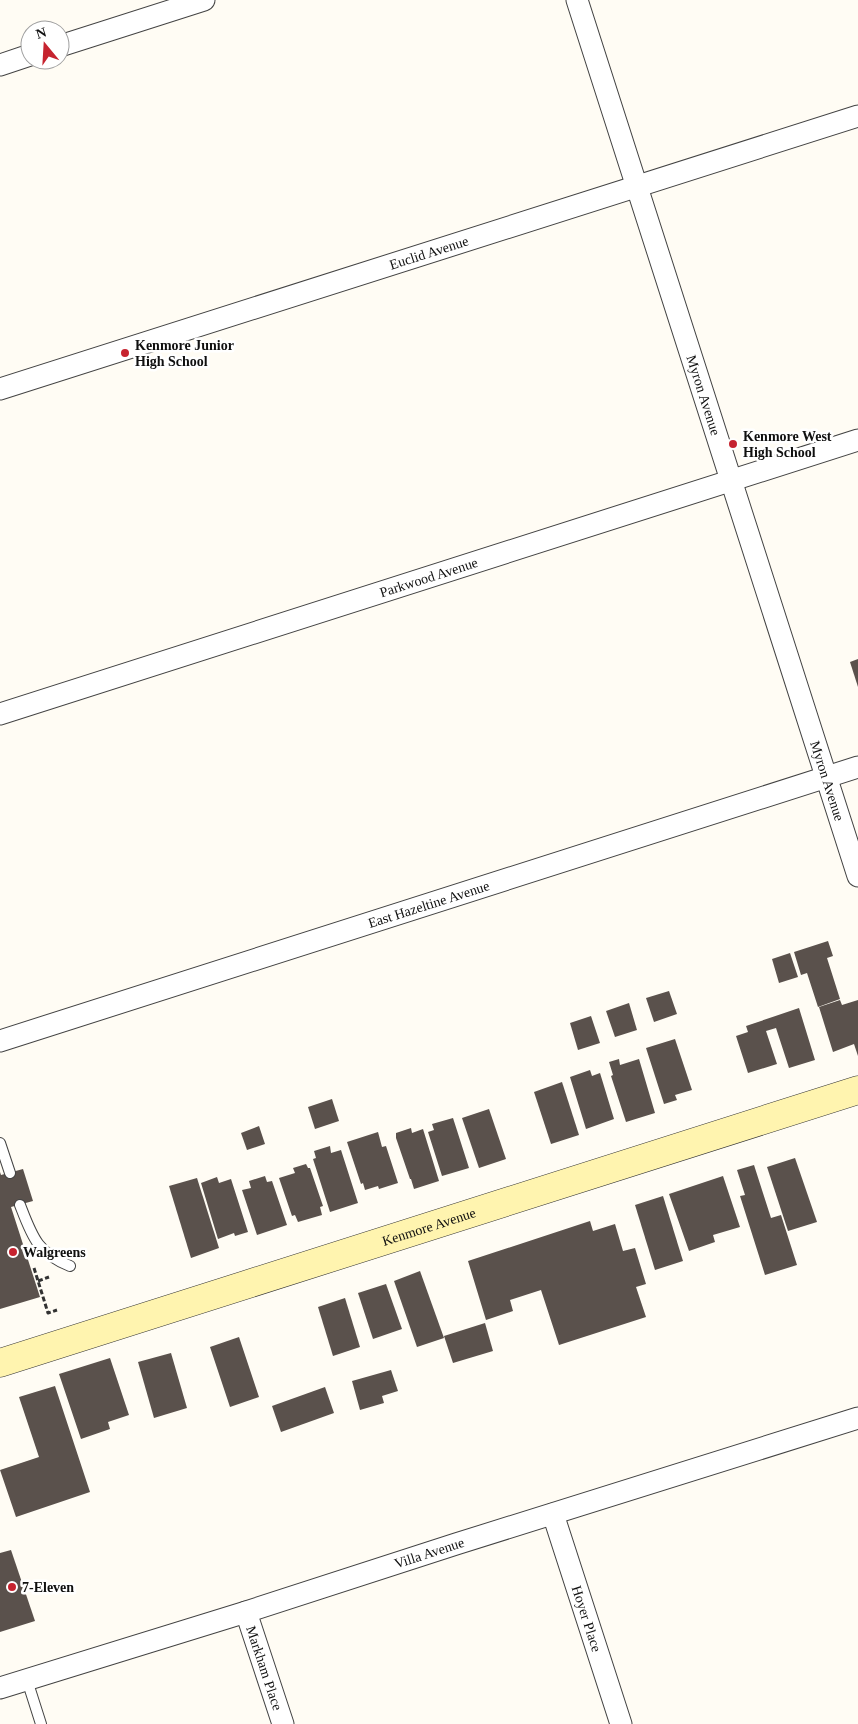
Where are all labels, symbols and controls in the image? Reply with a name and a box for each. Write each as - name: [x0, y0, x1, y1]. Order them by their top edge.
- north arrow: [20, 20, 70, 70]
- text: N: [34, 24, 48, 42]
- street label: Euclid Avenue: [388, 233, 470, 272]
- place label: Kenmore Junior High School: [135, 338, 234, 369]
- marker: Kenmore Junior High School: [119, 347, 131, 359]
- street label: Myron Avenue: [684, 353, 724, 437]
- place label: Kenmore West High School: [743, 429, 832, 460]
- marker: Kenmore West High School: [727, 438, 739, 450]
- street label: Parkwood Avenue: [378, 554, 480, 600]
- street label: Myron Avenue: [808, 739, 847, 823]
- street label: East Hazeltine Avenue: [366, 878, 491, 930]
- street label: Kenmore Avenue: [380, 1205, 477, 1248]
- place label: Walgreens: [23, 1245, 86, 1260]
- marker: Walgreens: [7, 1246, 19, 1258]
- street label: Villa Avenue: [392, 1534, 466, 1571]
- place label: 7-Eleven: [22, 1580, 74, 1595]
- marker: 7-Eleven: [6, 1581, 18, 1593]
- street label: Hoyer Place: [569, 1584, 605, 1654]
- street label: Markham Place: [244, 1624, 285, 1712]

